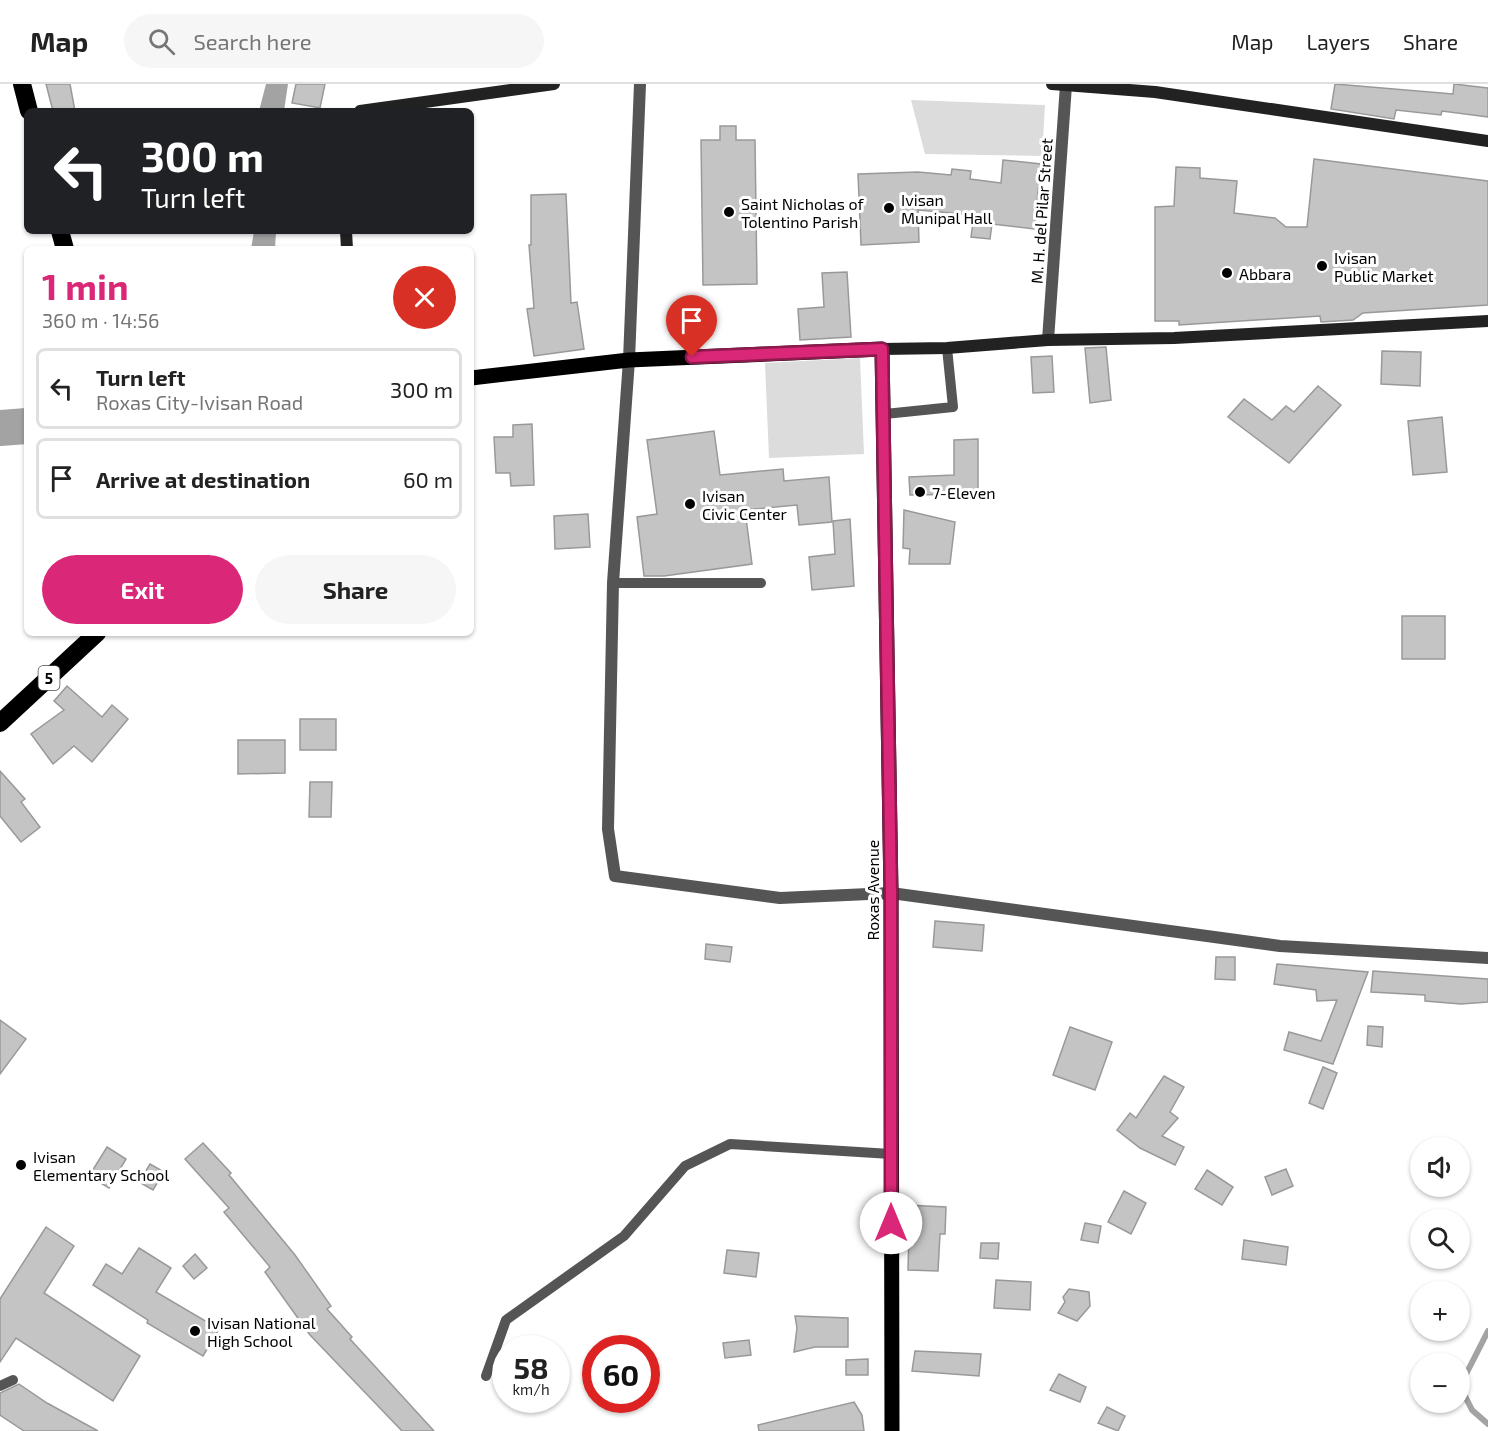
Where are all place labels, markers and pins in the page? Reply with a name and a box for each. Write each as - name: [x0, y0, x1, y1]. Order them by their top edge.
- place label: Ivisan Munipal Hall: [901, 190, 993, 227]
- place label: Saint Nicholas of Tolentino Parish: [741, 194, 864, 231]
- marker: Ivisan Munipal Hall: [882, 201, 896, 215]
- marker: Saint Nicholas of Tolentino Parish: [722, 205, 736, 219]
- place label: Ivisan Public Market: [1334, 248, 1434, 285]
- marker: Ivisan Public Market: [1315, 259, 1329, 273]
- place label: Abbara: [1239, 264, 1291, 283]
- marker: Abbara: [1220, 266, 1234, 280]
- pin: [666, 295, 717, 357]
- place label: 7-Eleven: [932, 483, 996, 502]
- marker: 7-Eleven: [913, 485, 927, 499]
- place label: Ivisan Civic Center: [702, 486, 788, 523]
- marker: Ivisan Civic Center: [683, 497, 697, 511]
- place label: Ivisan Elementary School: [33, 1147, 169, 1184]
- marker: Ivisan Elementary School: [14, 1158, 28, 1172]
- place label: Ivisan National High School: [207, 1313, 316, 1350]
- marker: Ivisan National High School: [188, 1324, 202, 1338]

